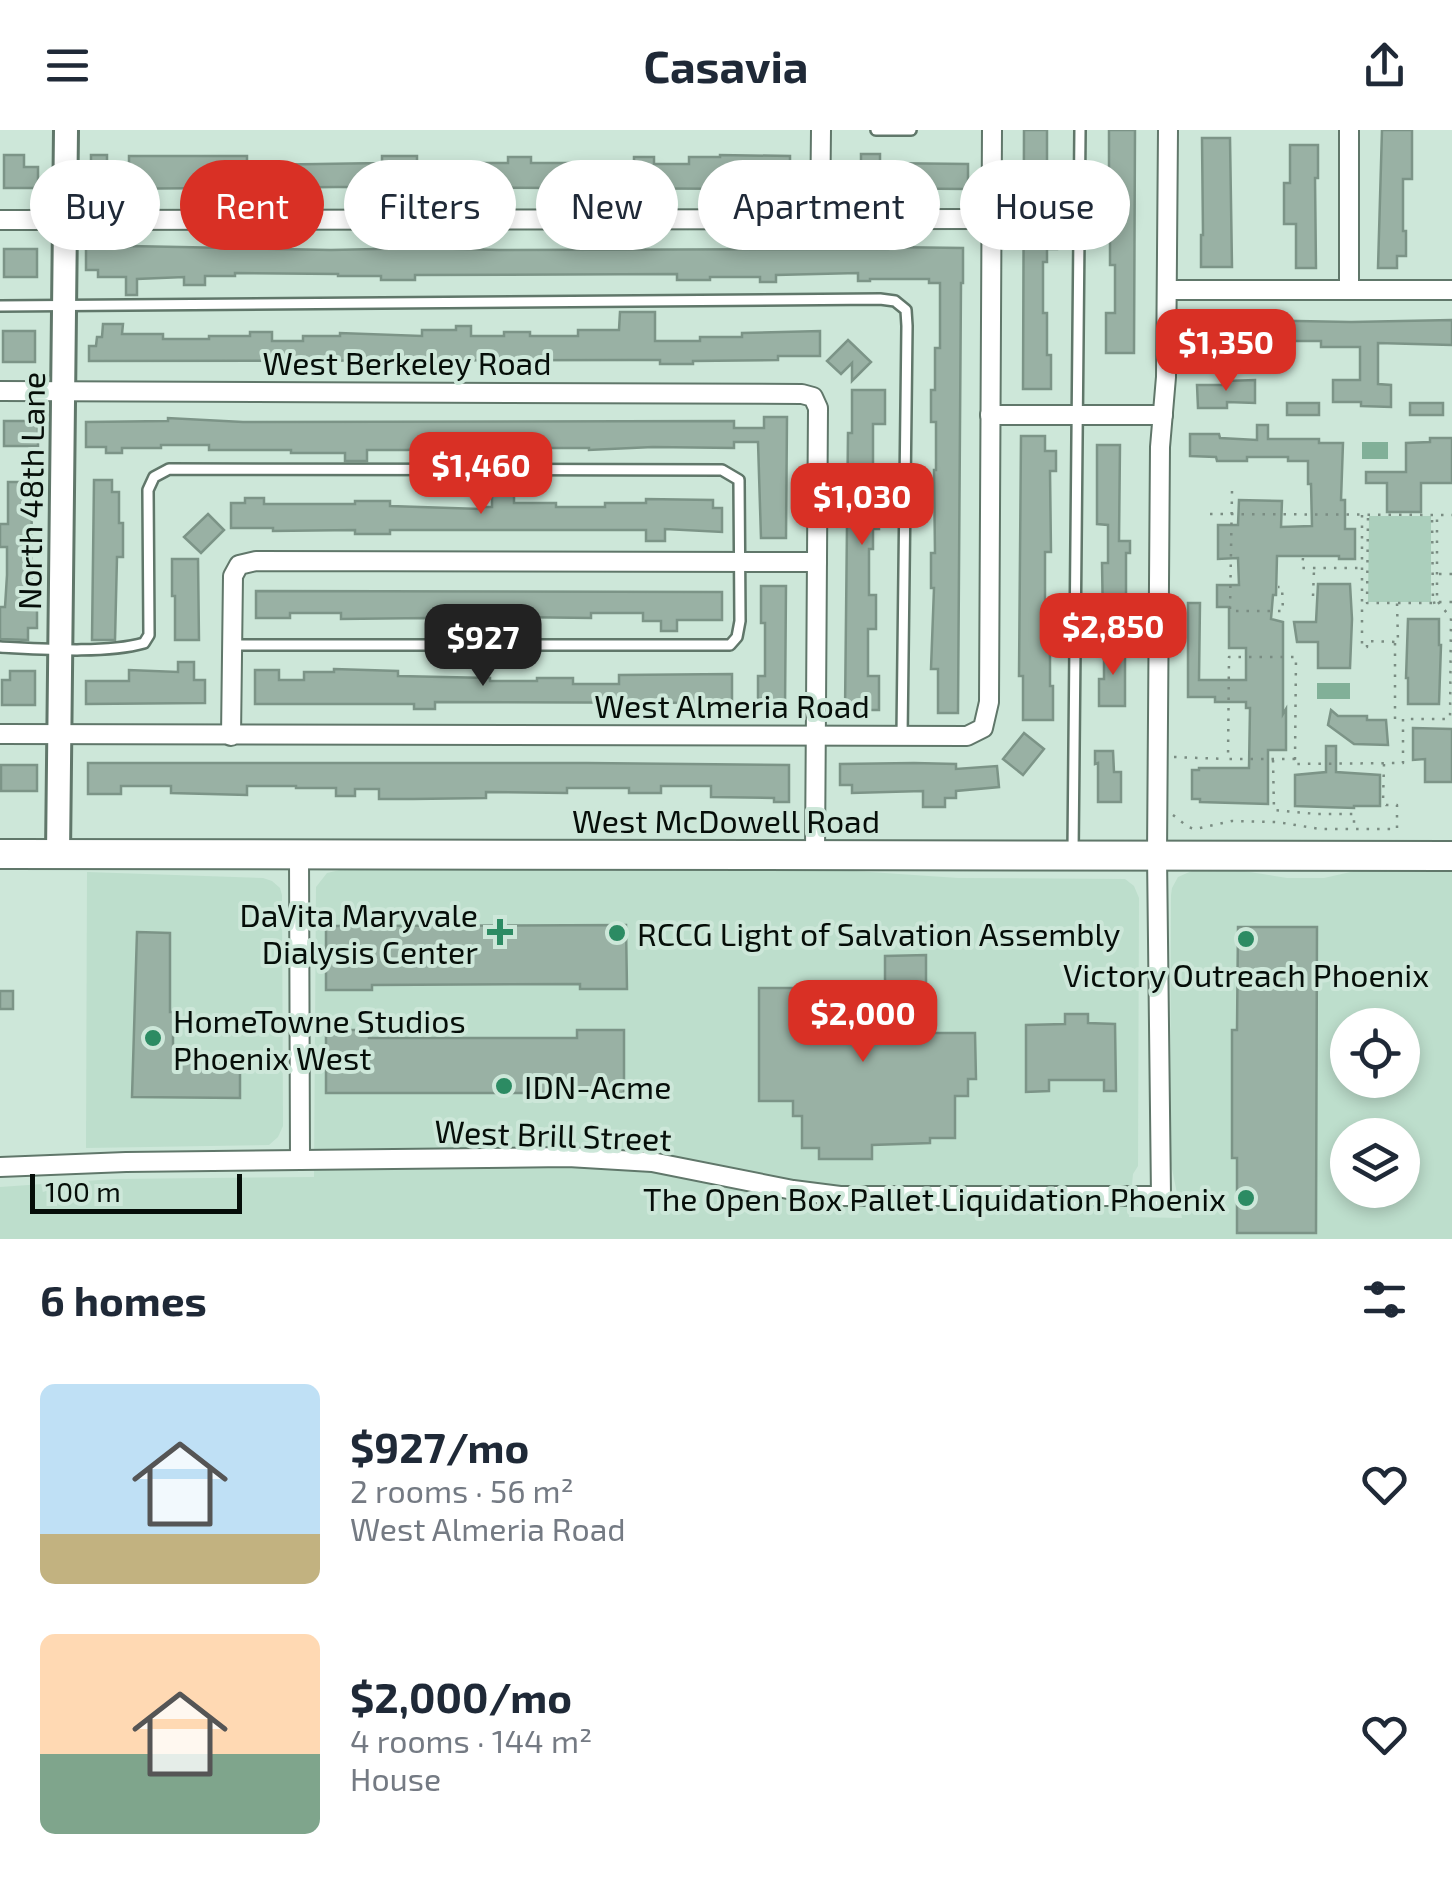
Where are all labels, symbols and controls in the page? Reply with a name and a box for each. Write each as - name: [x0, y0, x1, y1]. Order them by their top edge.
- icon: menu: [40, 38, 95, 93]
- text: Casavia: [643, 38, 809, 92]
- icon: share: [1357, 38, 1412, 93]
- chip: Buy: [30, 160, 160, 250]
- chip: Rent: [180, 160, 324, 250]
- chip: Filters: [344, 160, 516, 250]
- chip: New: [536, 160, 678, 250]
- chip: Apartment: [698, 160, 940, 250]
- chip: House: [960, 160, 1130, 250]
- pin: $1,350: [1145, 309, 1307, 394]
- text: $1,350: [1178, 322, 1274, 360]
- street label: West Berkeley Road: [262, 343, 552, 381]
- street label: North 48th Lane: [9, 372, 51, 610]
- pin: $1,460: [400, 432, 562, 517]
- text: $1,460: [431, 445, 531, 483]
- pin: $1,030: [781, 463, 943, 548]
- text: $1,030: [813, 476, 911, 514]
- pin: $2,850: [1032, 593, 1194, 678]
- pin: $927: [424, 604, 542, 689]
- text: $2,850: [1062, 606, 1164, 644]
- text: $927: [447, 617, 519, 655]
- street label: West Almeria Road: [594, 686, 870, 724]
- street label: West McDowell Road: [572, 801, 880, 839]
- place label: DaVita Maryvale Dialysis Center: [239, 895, 478, 970]
- place label: RCCG Light of Salvation Assembly: [637, 914, 1120, 952]
- marker: DaVita Maryvale Dialysis Center: [487, 919, 513, 945]
- marker: RCCG Light of Salvation Assembly: [606, 922, 628, 944]
- marker: Victory Outreach Phoenix: [1235, 928, 1257, 950]
- place label: Victory Outreach Phoenix: [1063, 955, 1429, 993]
- pin: $2,000: [782, 980, 944, 1065]
- text: $2,000: [810, 993, 916, 1031]
- place label: HomeTowne Studios Phoenix West: [173, 1001, 466, 1076]
- map controls: [1330, 1008, 1420, 1208]
- button: locate: [1330, 1008, 1420, 1098]
- marker: HomeTowne Studios Phoenix West: [142, 1027, 164, 1049]
- place label: IDN-Acme: [524, 1067, 671, 1105]
- marker: IDN-Acme: [493, 1075, 515, 1097]
- street label: West Brill Street: [434, 1111, 672, 1157]
- button: layers: [1330, 1118, 1420, 1208]
- scale bar: [30, 1169, 242, 1214]
- text: 100 m: [45, 1174, 121, 1208]
- place label: The Open Box Pallet Liquidation Phoenix: [643, 1179, 1226, 1217]
- marker: The Open Box Pallet Liquidation Phoenix: [1235, 1187, 1257, 1209]
- icon: filters: [1357, 1272, 1412, 1327]
- text: 6 homes: [40, 1274, 207, 1324]
- text: $927/mo: [350, 1421, 529, 1471]
- icon: home: [120, 1424, 240, 1544]
- icon: heart: [1357, 1457, 1412, 1512]
- text: 2 rooms · 56 m²: [350, 1471, 574, 1509]
- text: West Almeria Road: [350, 1509, 626, 1547]
- text: $2,000/mo: [350, 1671, 572, 1721]
- icon: home: [120, 1674, 240, 1794]
- icon: heart: [1357, 1707, 1412, 1762]
- text: 4 rooms · 144 m²: [350, 1721, 592, 1759]
- text: House: [350, 1759, 441, 1797]

